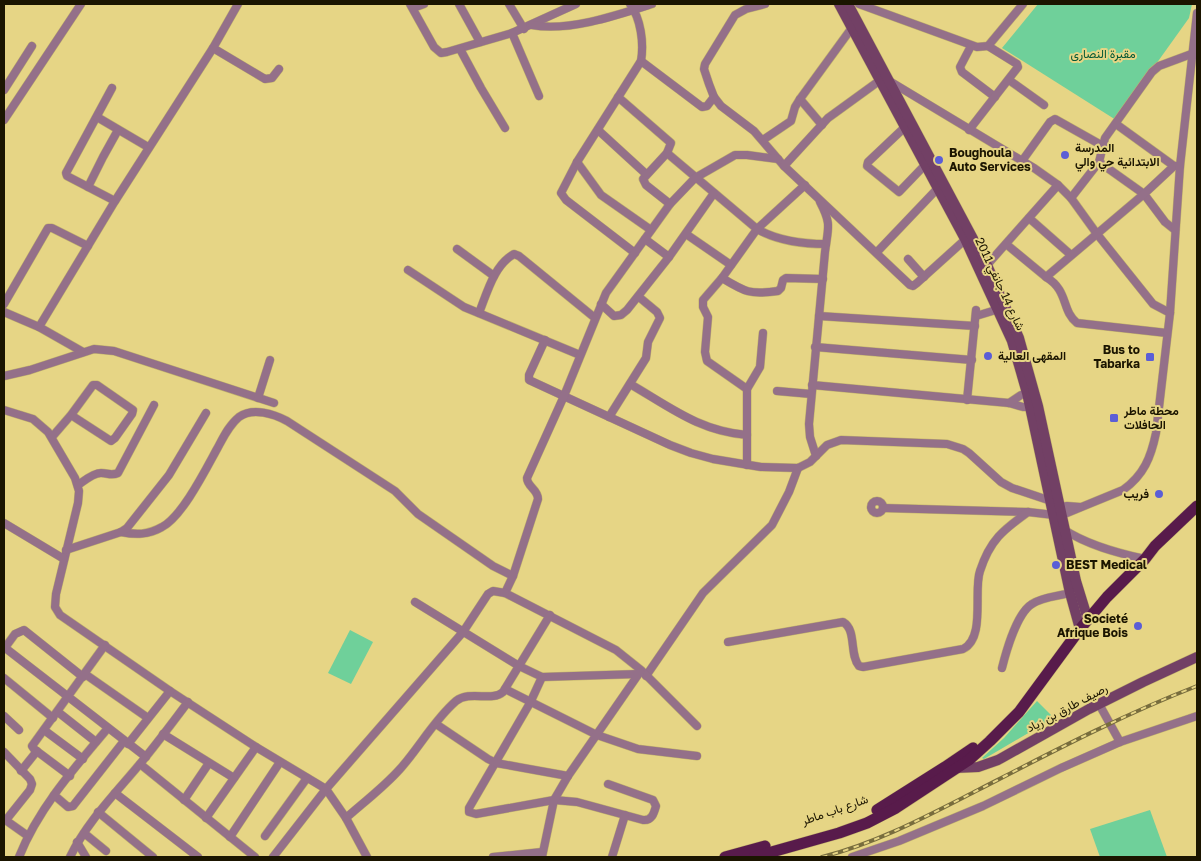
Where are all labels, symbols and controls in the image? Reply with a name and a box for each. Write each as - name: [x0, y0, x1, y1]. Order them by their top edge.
- park label: مقبرة النصارى: [1070, 46, 1136, 62]
- place label: المدرسة الابتدائية حي والي: [1075, 140, 1160, 172]
- place label: Boughoula Auto Services: [949, 145, 1031, 174]
- marker: المدرسة الابتدائية حي والي: [1059, 149, 1071, 161]
- marker: Boughoula Auto Services: [933, 154, 945, 166]
- street label: شارع 14 جانفي 2011: [970, 235, 1029, 334]
- place label: Bus to Tabarka: [1093, 342, 1140, 371]
- place label: المقهى العالية: [998, 348, 1066, 364]
- marker: المقهى العالية: [982, 350, 994, 362]
- marker: Bus to Tabarka: [1144, 351, 1156, 363]
- place label: محطة ماطر الحافلات: [1123, 403, 1179, 432]
- marker: محطة ماطر الحافلات: [1108, 412, 1120, 424]
- place label: فريب: [1124, 486, 1149, 502]
- marker: فريب: [1153, 488, 1165, 500]
- place label: BEST Medical: [1066, 557, 1147, 572]
- marker: BEST Medical: [1050, 559, 1062, 571]
- place label: Societé Afrique Bois: [1057, 611, 1128, 640]
- marker: Societé Afrique Bois: [1132, 620, 1144, 632]
- street label: رصيف طارق بن زياد: [1024, 680, 1110, 736]
- street label: شارع باب ماطر: [799, 791, 871, 830]

